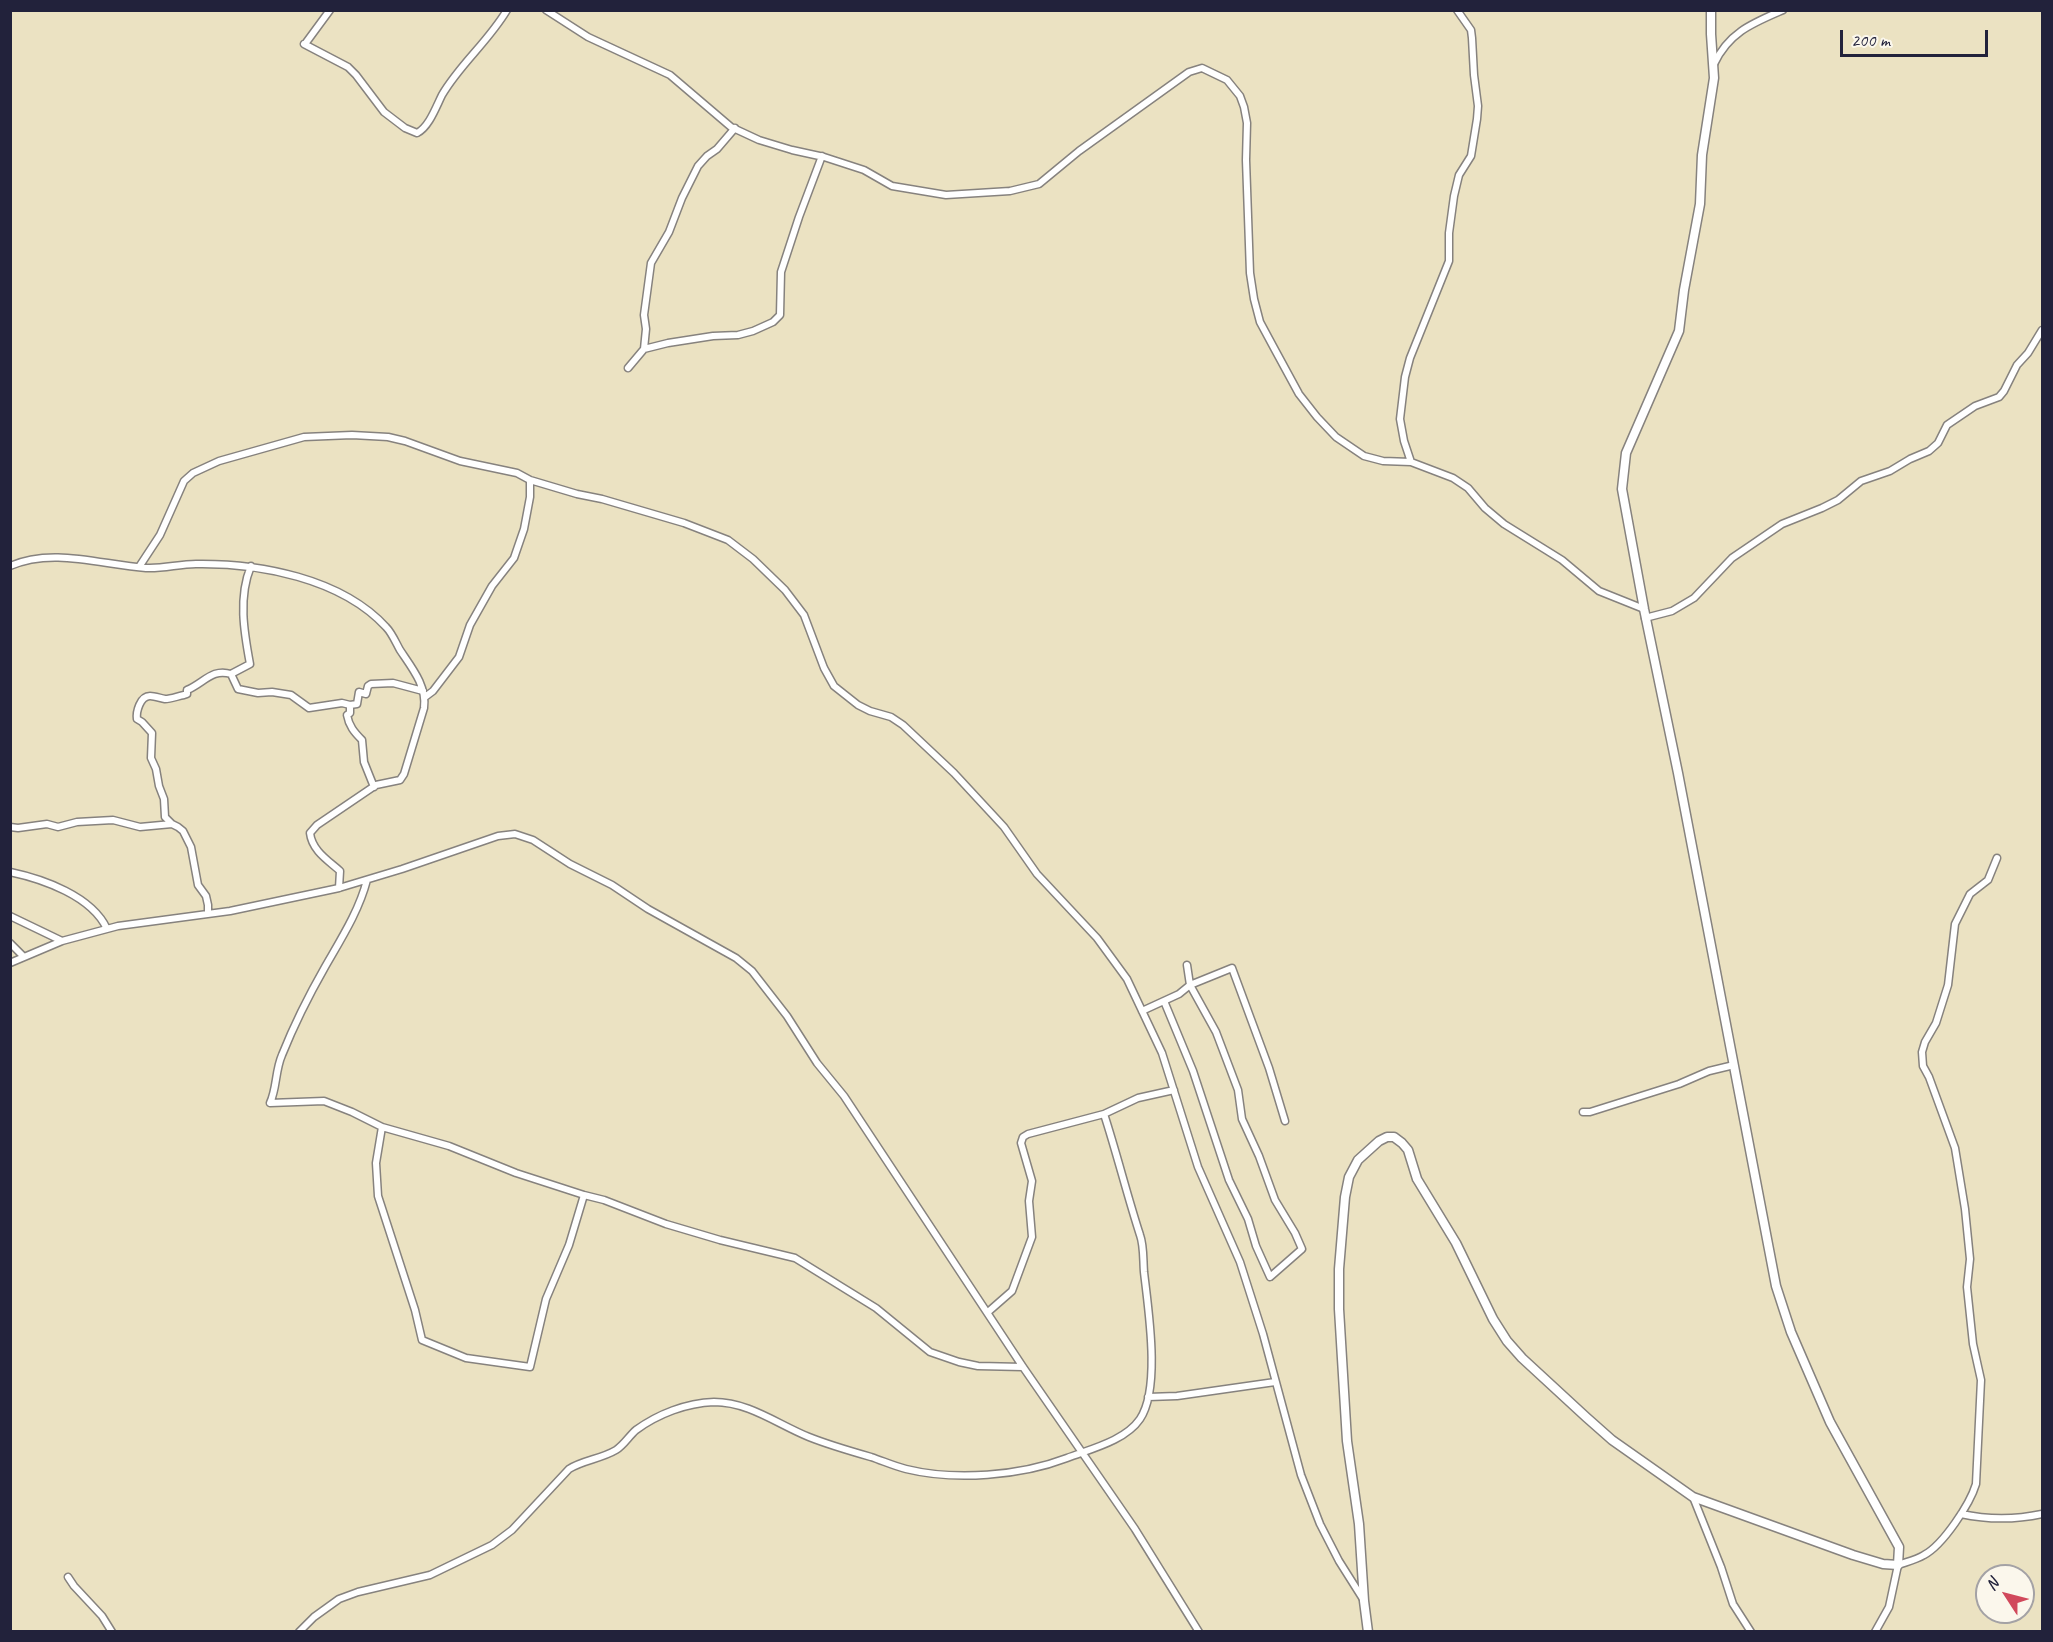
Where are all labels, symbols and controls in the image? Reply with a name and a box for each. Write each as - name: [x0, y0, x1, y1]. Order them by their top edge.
- scale bar: [1843, 18, 1992, 56]
- text: 200 m: [1851, 29, 1890, 51]
- north arrow: [1975, 1564, 2035, 1624]
- text: N: [1981, 1575, 2003, 1594]

